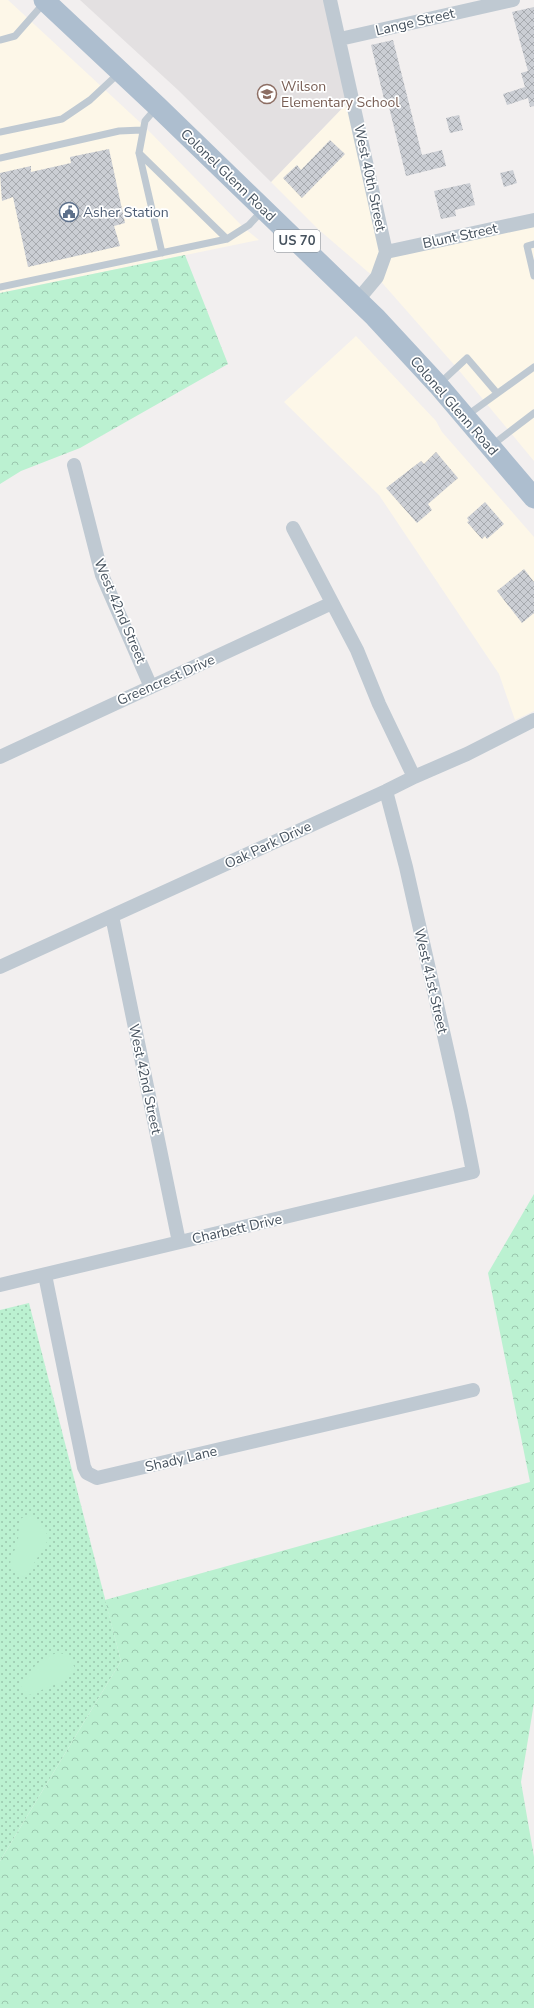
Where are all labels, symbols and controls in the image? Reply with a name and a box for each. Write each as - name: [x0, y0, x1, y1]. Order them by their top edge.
- street label: Lange Street: [374, 4, 456, 40]
- place label: Wilson Elementary School: [281, 77, 400, 112]
- school or university icon: Wilson Elementary School: [256, 83, 278, 105]
- street label: West 40th Street: [349, 123, 391, 233]
- street label: Colonel Glenn Road: [176, 125, 280, 225]
- public building icon: Asher Station: [58, 201, 80, 223]
- place label: Asher Station: [83, 203, 169, 222]
- street label: Blunt Street: [421, 219, 499, 253]
- road number: US 70: [274, 230, 320, 252]
- street label: Colonel Glenn Road: [406, 352, 502, 460]
- street label: West 42nd Street: [89, 556, 151, 666]
- street label: Greencrest Drive: [114, 650, 218, 710]
- street label: Oak Park Drive: [222, 817, 314, 873]
- street label: West 41st Street: [410, 927, 452, 1036]
- street label: West 42nd Street: [124, 1022, 166, 1136]
- street label: Charbett Drive: [190, 1209, 284, 1249]
- street label: Shady Lane: [143, 1441, 219, 1477]

